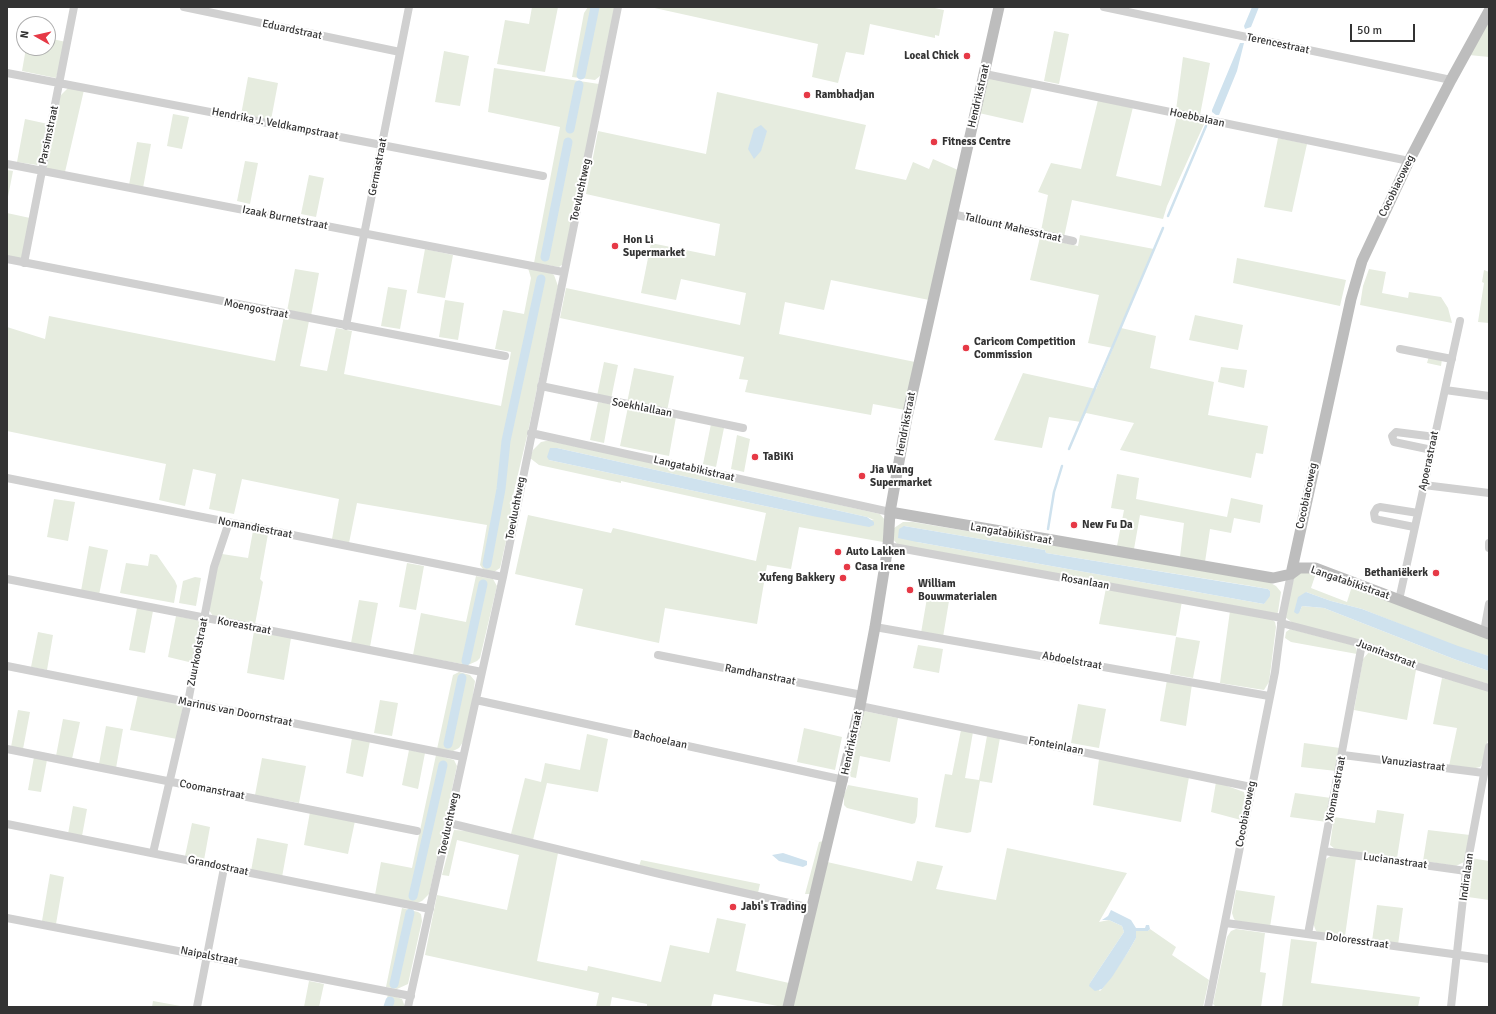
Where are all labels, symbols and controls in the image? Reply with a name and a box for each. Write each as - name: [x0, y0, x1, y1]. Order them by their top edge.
- north arrow: [16, 16, 56, 56]
- scale bar: [1352, 16, 1417, 42]
- street label: Eduardstraat: [261, 17, 323, 43]
- text: 50 m: [1357, 23, 1382, 38]
- text: N: [18, 30, 32, 39]
- street label: Terencestraat: [1246, 31, 1310, 57]
- place label: Local Chick: [904, 49, 959, 63]
- marker: Local Chick: [962, 51, 972, 61]
- street label: Hendrikstraat: [965, 63, 993, 129]
- place label: Rambhadjan: [815, 88, 875, 102]
- marker: Rambhadjan: [802, 90, 812, 100]
- street label: Parsimstraat: [36, 104, 62, 166]
- street label: Hendrika J. Veldkampstraat: [210, 105, 340, 143]
- street label: Hoebbalaan: [1168, 106, 1226, 130]
- place label: Fitness Centre: [942, 135, 1011, 149]
- street label: Germastraat: [366, 137, 390, 197]
- marker: Fitness Centre: [929, 137, 939, 147]
- street label: Cocobiacoweg: [1376, 153, 1418, 219]
- street label: Toevluchtweg: [568, 157, 594, 223]
- street label: Izaak Burnetstraat: [241, 203, 329, 233]
- street label: Tallount Mahesstraat: [963, 210, 1063, 246]
- place label: Hon Li Supermarket: [623, 233, 685, 259]
- marker: Hon Li Supermarket: [610, 241, 620, 251]
- street label: Moengostraat: [223, 296, 289, 322]
- place label: Caricom Competition Commission: [974, 335, 1076, 361]
- marker: Caricom Competition Commission: [961, 343, 971, 353]
- street label: Hendrikstraat: [893, 391, 919, 457]
- street label: Soekhlallaan: [611, 396, 673, 420]
- street label: Apoerastraat: [1416, 430, 1442, 492]
- place label: TaBiKi: [763, 450, 794, 464]
- marker: TaBiKi: [750, 452, 760, 462]
- street label: Langatabikistraat: [652, 453, 736, 485]
- street label: Cocobiacoweg: [1294, 462, 1320, 530]
- place label: Jia Wang Supermarket: [870, 463, 932, 489]
- marker: Jia Wang Supermarket: [857, 471, 867, 481]
- street label: Toevluchtweg: [503, 475, 529, 541]
- street label: Nomandiestraat: [217, 514, 293, 542]
- place label: New Fu Da: [1082, 518, 1133, 532]
- street label: Langatabikistraat: [969, 520, 1053, 548]
- marker: New Fu Da: [1069, 520, 1079, 530]
- place label: Auto Lakken: [846, 545, 905, 559]
- marker: Auto Lakken: [833, 547, 843, 557]
- place label: Casa Irene: [855, 560, 905, 574]
- marker: Casa Irene: [842, 562, 852, 572]
- street label: Langatabikistraat: [1309, 563, 1391, 603]
- place label: Bethaniëkerk: [1364, 566, 1428, 580]
- marker: Bethaniëkerk: [1431, 568, 1441, 578]
- place label: Xufeng Bakkery: [759, 571, 835, 585]
- street label: Rosanlaan: [1060, 571, 1110, 593]
- marker: Xufeng Bakkery: [838, 573, 848, 583]
- place label: William Bouwmaterialen: [918, 577, 997, 603]
- marker: William Bouwmaterialen: [905, 585, 915, 595]
- street label: Koreastraat: [216, 614, 272, 638]
- street label: Zuurkoolstraat: [185, 617, 211, 687]
- street label: Juanitastraat: [1355, 637, 1417, 671]
- street label: Abdoelstraat: [1041, 649, 1103, 673]
- street label: Ramdhanstraat: [724, 662, 796, 688]
- street label: Marinus van Doornstraat: [177, 694, 293, 730]
- street label: Hendrikstraat: [839, 710, 865, 776]
- street label: Bachoelaan: [632, 728, 688, 752]
- street label: Fonteinlaan: [1027, 734, 1085, 758]
- street label: Vanuziastraat: [1380, 754, 1446, 774]
- street label: Xiomarastraat: [1323, 755, 1349, 823]
- street label: Coomanstraat: [178, 777, 246, 803]
- street label: Cocobiacoweg: [1233, 780, 1259, 848]
- street label: Toevluchtweg: [436, 791, 462, 857]
- street label: Lucianastraat: [1362, 850, 1428, 872]
- street label: Indiralaan: [1457, 852, 1477, 902]
- street label: Grandostraat: [186, 853, 250, 879]
- place label: Jabi's Trading: [741, 900, 807, 914]
- marker: Jabi's Trading: [728, 902, 738, 912]
- street label: Doloresstraat: [1325, 930, 1389, 952]
- street label: Naipalstraat: [179, 944, 239, 968]

